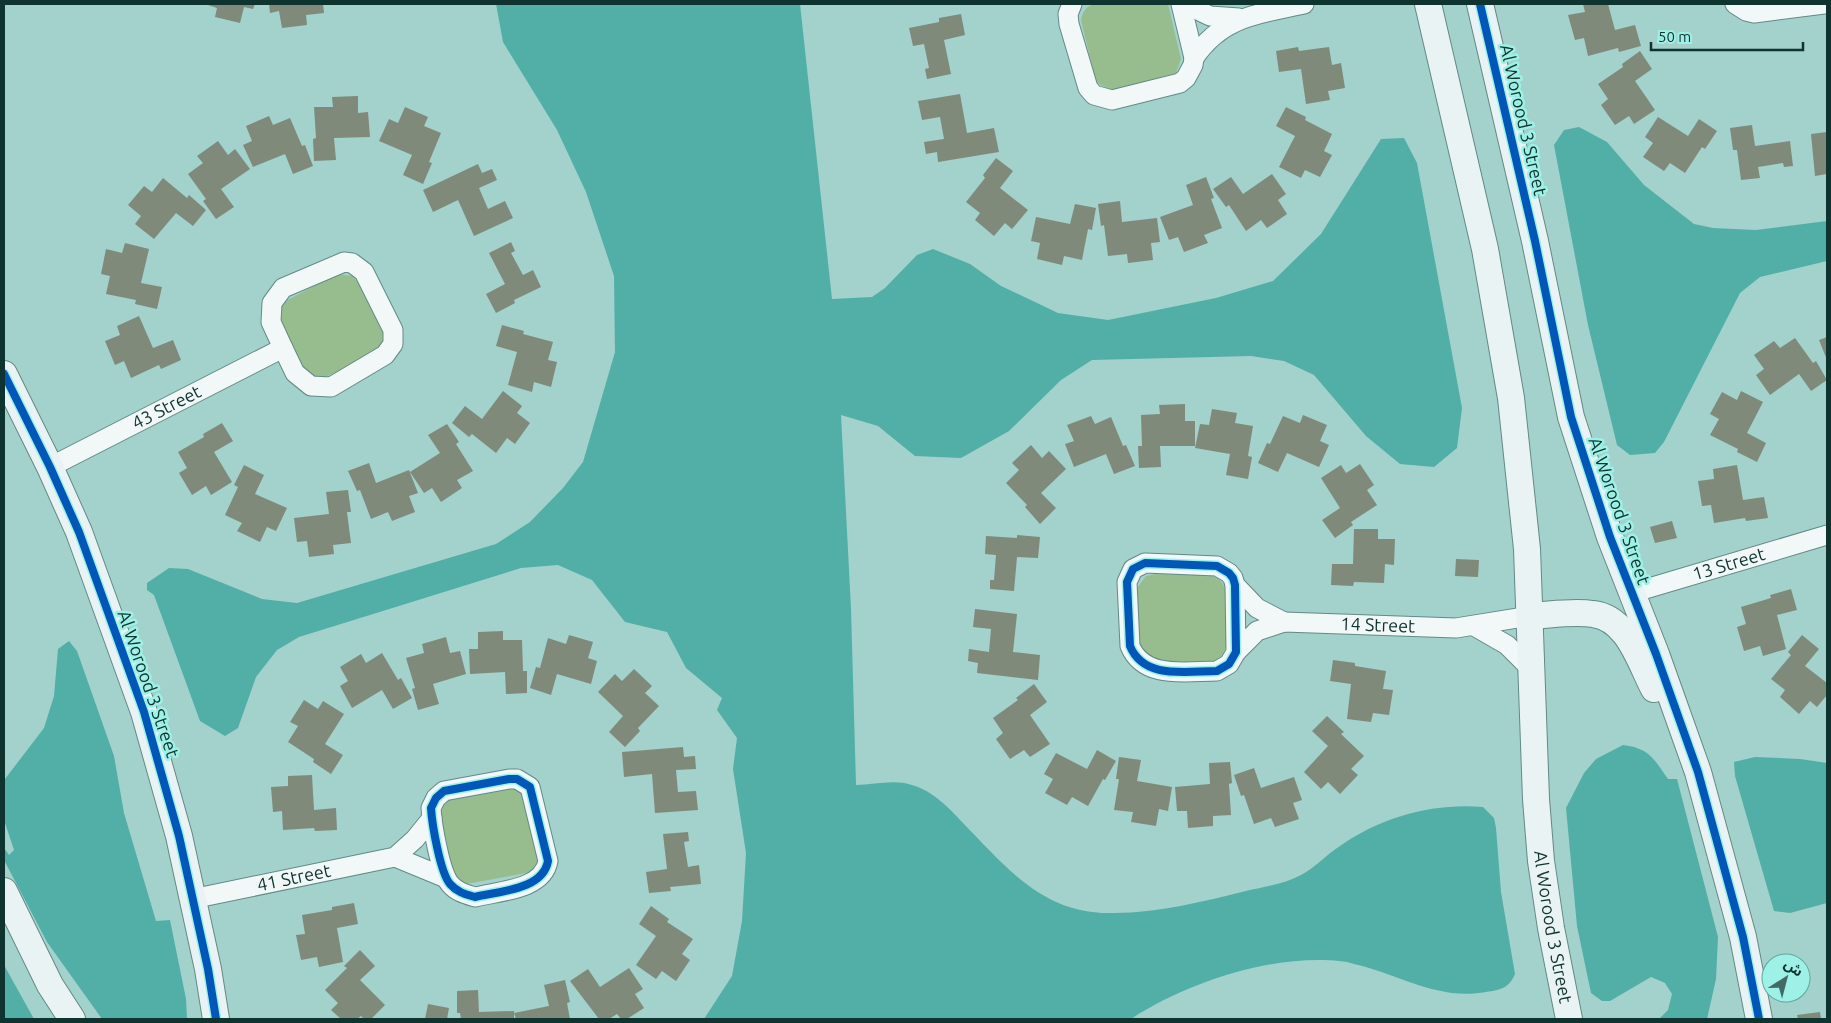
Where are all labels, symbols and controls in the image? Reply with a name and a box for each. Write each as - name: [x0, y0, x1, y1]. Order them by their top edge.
- scale bar: [1651, 20, 1804, 52]
- text: 50 m: [1658, 28, 1691, 45]
- street label: Al Worood 3 Street: [1497, 42, 1551, 197]
- street label: 43 Street: [128, 381, 204, 432]
- street label: Al Worood 3 Street: [1585, 434, 1655, 587]
- street label: 13 Street: [1690, 543, 1767, 583]
- street label: Al Worood 3 Street: [114, 607, 184, 760]
- street label: 14 Street: [1340, 613, 1416, 636]
- street label: Al Worood 3 Street: [1531, 850, 1577, 1005]
- street label: 41 Street: [255, 860, 332, 894]
- north arrow: [1761, 953, 1811, 1003]
- text: ش: [1781, 955, 1806, 980]

